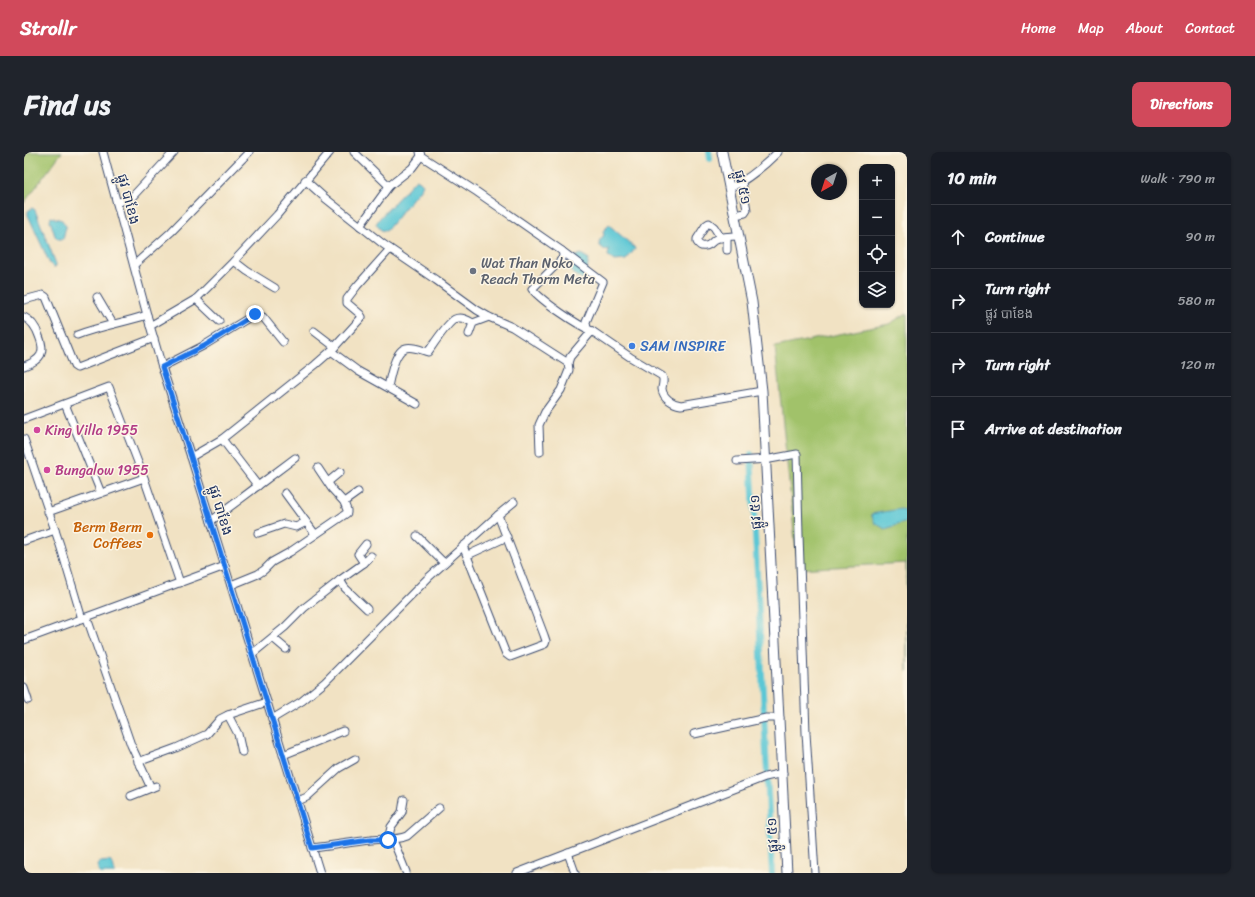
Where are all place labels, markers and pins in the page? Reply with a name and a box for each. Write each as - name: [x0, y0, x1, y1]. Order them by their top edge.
- place label: Wat Than Noko Reach Thorm Meta: [481, 251, 596, 292]
- marker: Wat Than Noko Reach Thorm Meta: [468, 266, 478, 276]
- place label: SAM INSPIRE: [640, 334, 726, 359]
- marker: SAM INSPIRE: [627, 341, 637, 351]
- place label: King Villa 1955: [45, 418, 139, 443]
- marker: King Villa 1955: [32, 425, 42, 435]
- place label: Bungalow 1955: [55, 458, 149, 483]
- marker: Bungalow 1955: [42, 465, 52, 475]
- place label: Berm Berm Coffees: [73, 515, 143, 556]
- marker: Berm Berm Coffees: [145, 530, 155, 540]

